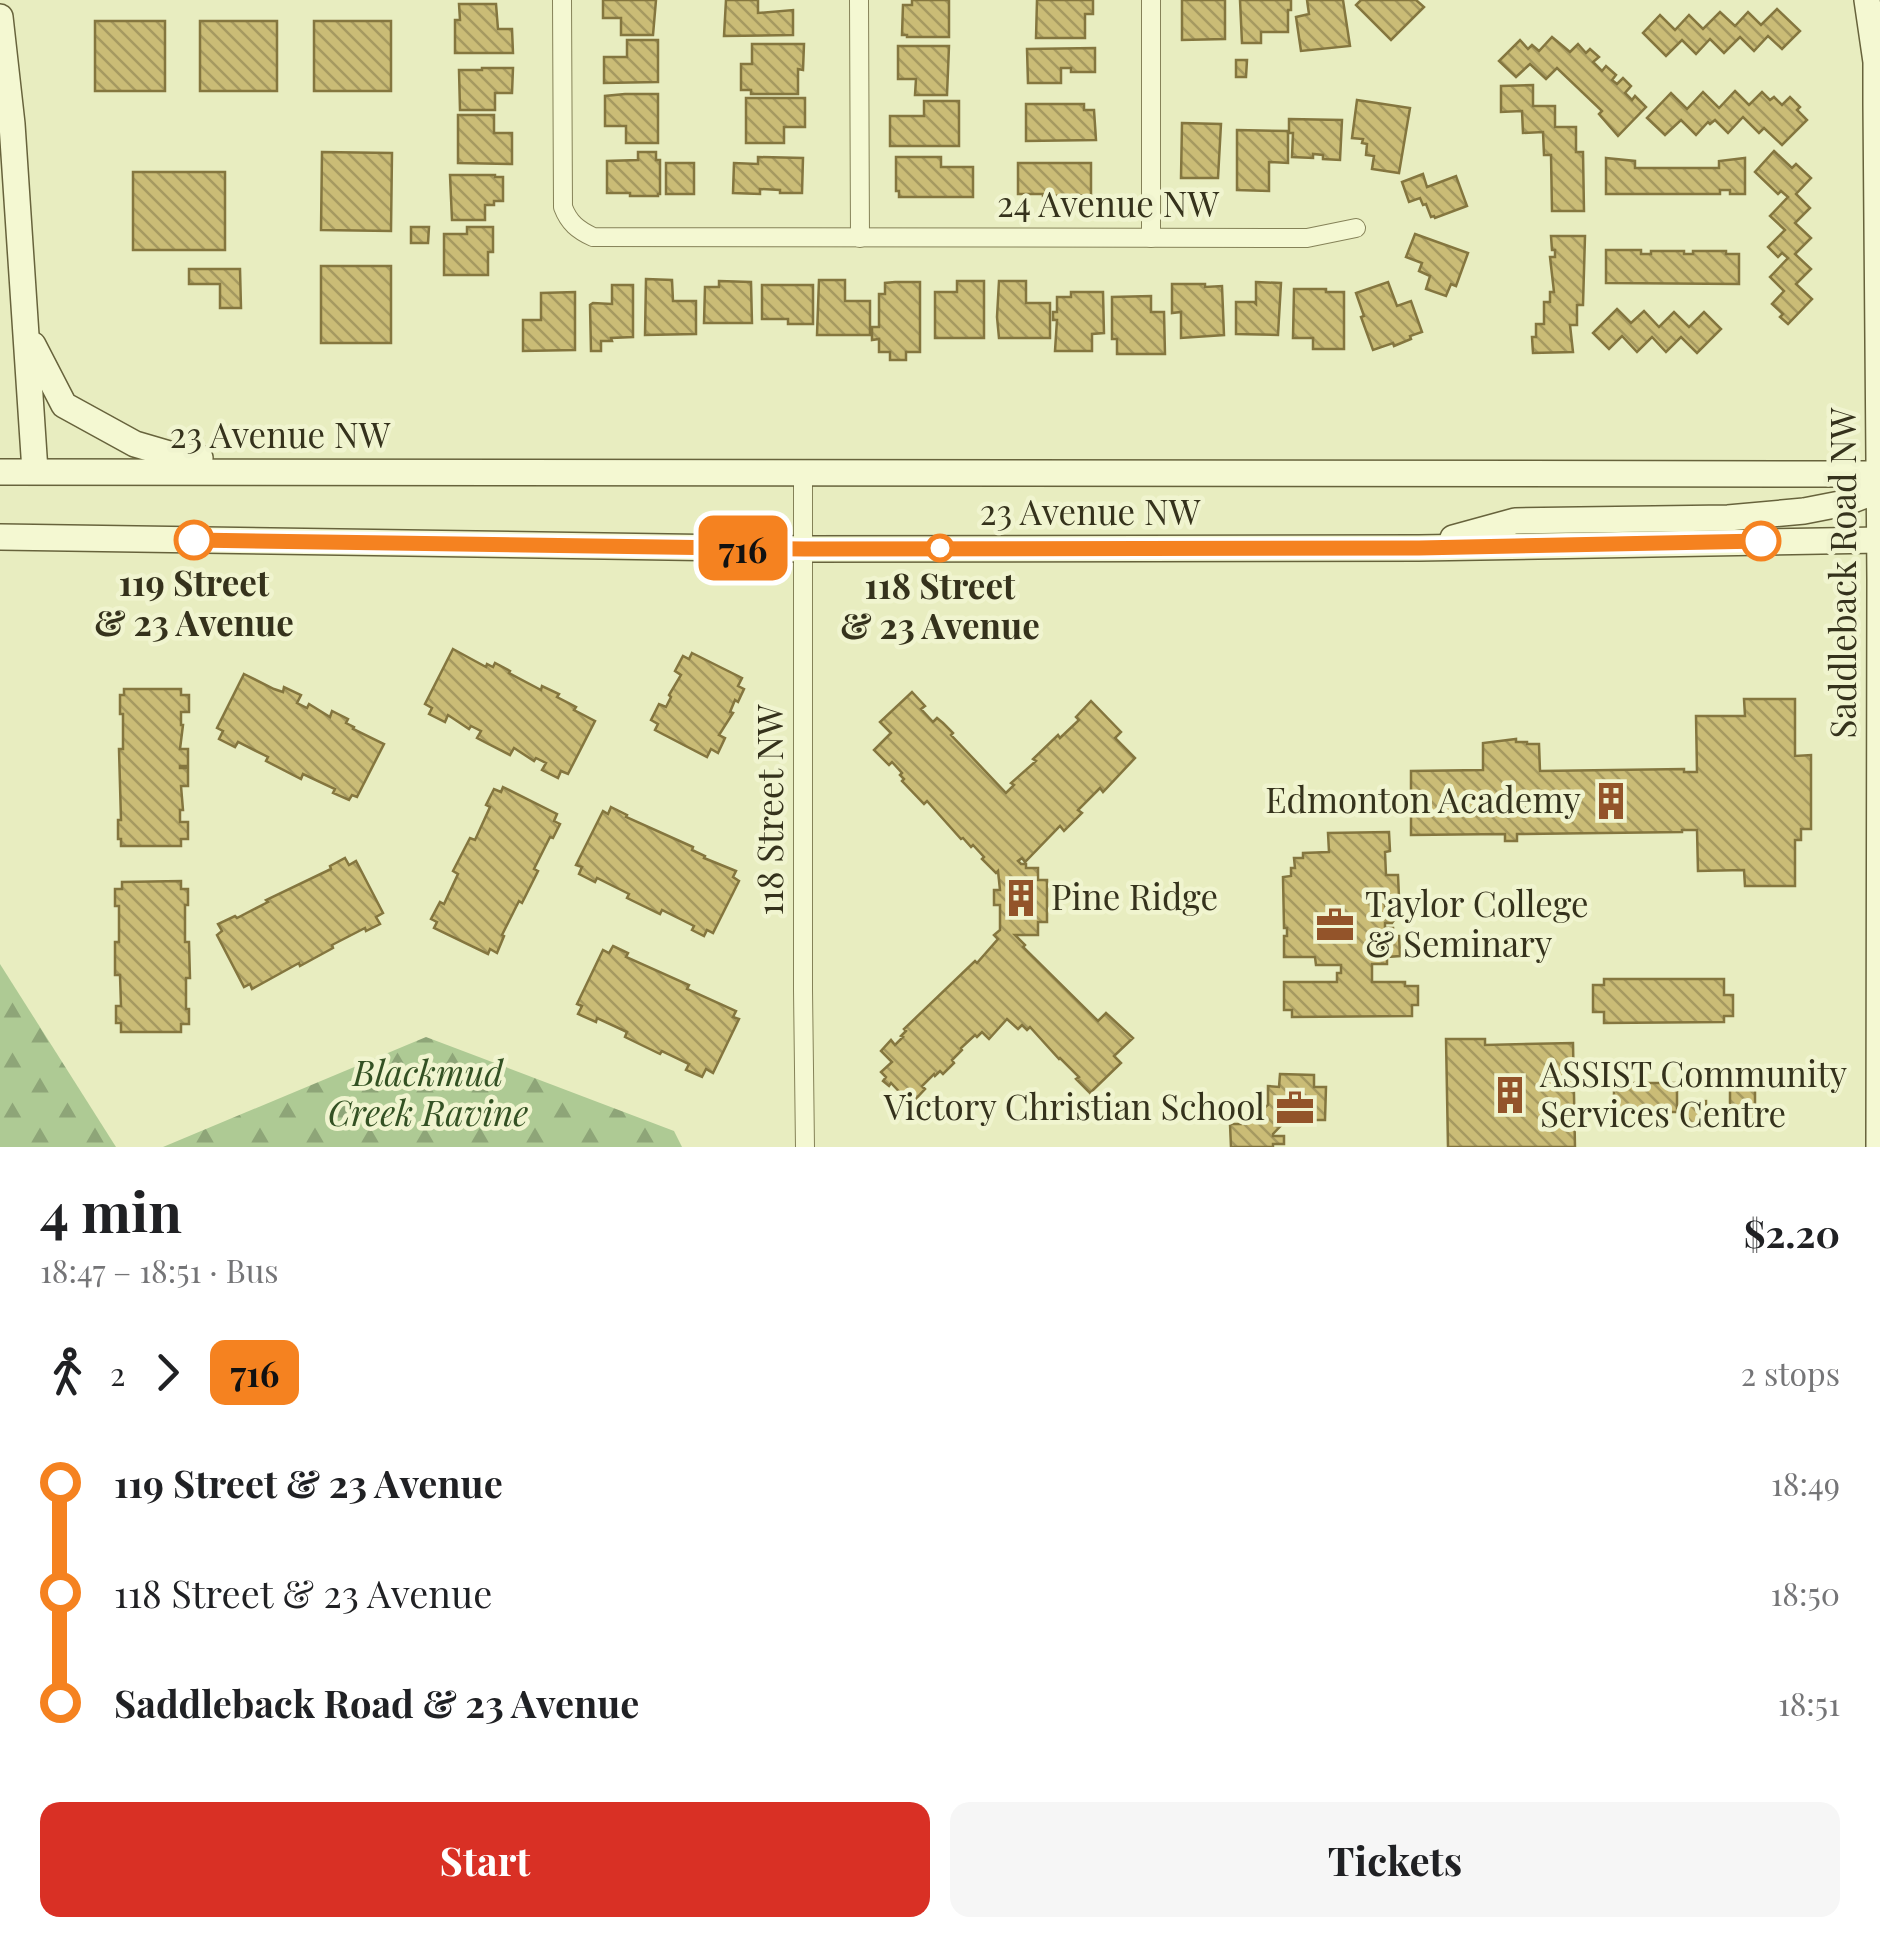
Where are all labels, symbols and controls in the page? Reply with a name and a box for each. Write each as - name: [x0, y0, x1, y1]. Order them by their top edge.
- street label: 24 Avenue NW: [997, 179, 1219, 226]
- street label: Saddleback Road NW: [1818, 407, 1865, 738]
- street label: 23 Avenue NW: [170, 410, 391, 457]
- street label: 23 Avenue NW: [980, 487, 1201, 534]
- line badge: 716: [686, 516, 800, 580]
- marker: 119 Street & 23 Avenue: [175, 521, 213, 559]
- unlabelled marker: [1742, 522, 1780, 560]
- text: 716: [719, 525, 767, 572]
- marker: 118 Street & 23 Avenue: [927, 535, 953, 561]
- place label: 119 Street & 23 Avenue: [94, 558, 294, 645]
- place label: 118 Street & 23 Avenue: [840, 561, 1040, 648]
- street label: 118 Street NW: [745, 704, 792, 916]
- place label: Edmonton Academy: [1265, 775, 1581, 822]
- building icon: Edmonton Academy: [1590, 780, 1632, 822]
- place label: Pine Ridge: [1051, 872, 1218, 919]
- building icon: Pine Ridge: [1000, 877, 1042, 919]
- place label: Taylor College & Seminary: [1365, 879, 1589, 966]
- office icon: Taylor College & Seminary: [1314, 904, 1356, 946]
- park label: Blackmud Creek Ravine: [328, 1048, 528, 1135]
- place label: ASSIST Community Services Centre: [1539, 1049, 1848, 1136]
- building icon: ASSIST Community Services Centre: [1489, 1074, 1531, 1116]
- place label: Victory Christian School: [883, 1082, 1265, 1129]
- office icon: Victory Christian School: [1274, 1087, 1316, 1129]
- text: 4 min: [40, 1173, 182, 1247]
- text: $2.20: [1744, 1207, 1840, 1258]
- text: 18:47 – 18:51 · Bus: [40, 1248, 279, 1291]
- icon: walk: [40, 1345, 95, 1400]
- icon: forward: [140, 1345, 195, 1400]
- text: 716: [230, 1349, 279, 1396]
- text: 2: [110, 1351, 125, 1394]
- text: 2 stops: [1741, 1351, 1840, 1394]
- text: 119 Street & 23 Avenue: [114, 1457, 503, 1508]
- text: 18:49: [1771, 1461, 1840, 1504]
- text: 118 Street & 23 Avenue: [114, 1567, 492, 1618]
- text: 18:50: [1771, 1571, 1840, 1614]
- text: Saddleback Road & 23 Avenue: [114, 1677, 639, 1728]
- text: 18:51: [1778, 1681, 1840, 1724]
- button: Start: [40, 1802, 930, 1917]
- button: Tickets: [950, 1802, 1840, 1917]

